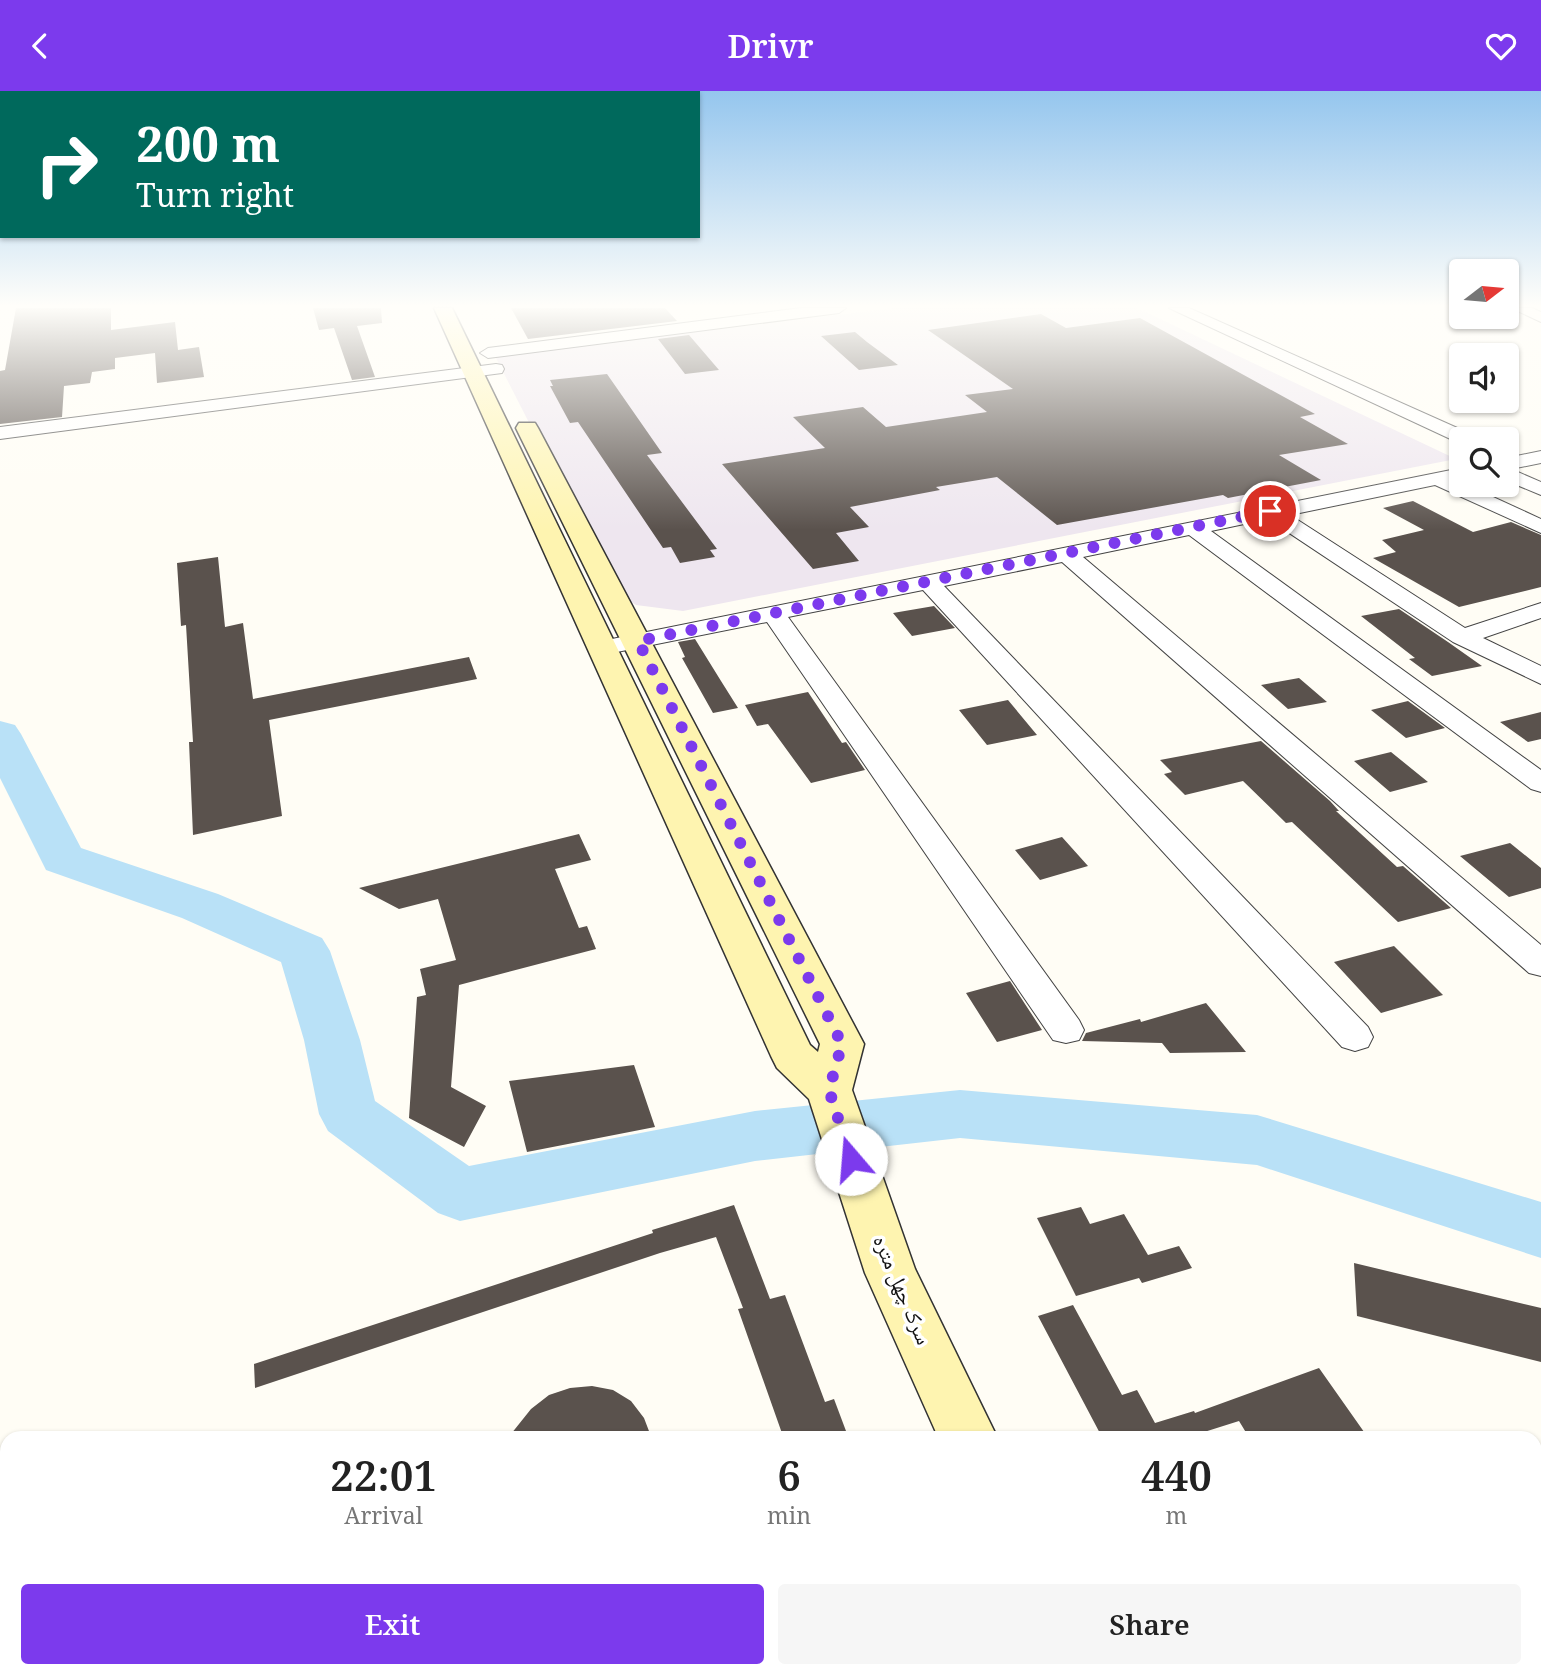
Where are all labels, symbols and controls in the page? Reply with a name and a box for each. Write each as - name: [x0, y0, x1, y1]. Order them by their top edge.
- text: Drivr: [727, 24, 814, 67]
- icon: back: [21, 27, 59, 65]
- icon: heart: [1482, 27, 1520, 65]
- text: 200 m: [136, 110, 280, 176]
- icon: right: [21, 119, 112, 210]
- text: Turn right: [136, 173, 294, 216]
- north arrow: [1449, 259, 1519, 329]
- map controls: [1449, 259, 1519, 497]
- button: sound: [1449, 343, 1519, 413]
- button: search: [1449, 427, 1519, 497]
- pin: [1240, 481, 1300, 541]
- icon: arrive: [1251, 492, 1289, 530]
- position arrow: [814, 1122, 888, 1196]
- street label: سرک چهل متره: [867, 1231, 939, 1349]
- text: 22:01: [330, 1446, 437, 1503]
- text: 6: [777, 1446, 801, 1503]
- text: 440: [1141, 1446, 1212, 1503]
- text: Arrival: [344, 1499, 423, 1531]
- text: min: [767, 1499, 811, 1531]
- text: m: [1166, 1499, 1187, 1531]
- button: Exit: [21, 1584, 764, 1664]
- button: Share: [778, 1584, 1521, 1664]

